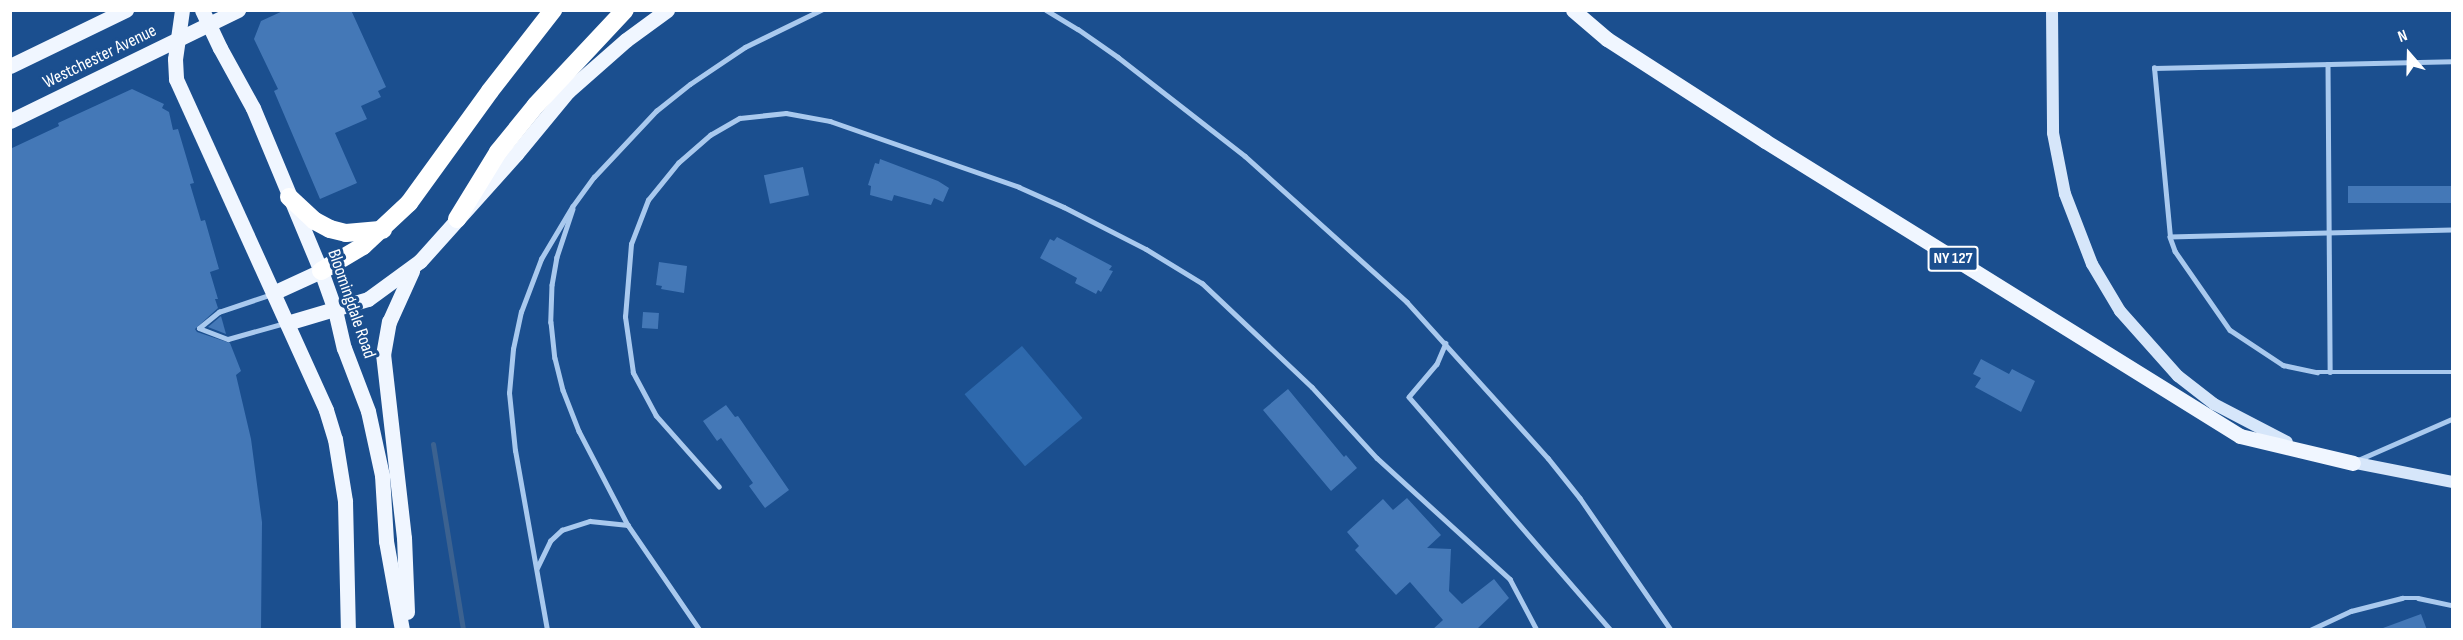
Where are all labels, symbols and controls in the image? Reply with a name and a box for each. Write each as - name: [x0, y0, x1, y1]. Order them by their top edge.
- street label: Westchester Avenue: [40, 20, 160, 94]
- north arrow: [2379, 24, 2439, 84]
- text: N: [2395, 26, 2410, 47]
- road number: NY 127: [1928, 246, 1978, 272]
- street label: Bloomingdale Road: [322, 247, 380, 361]

